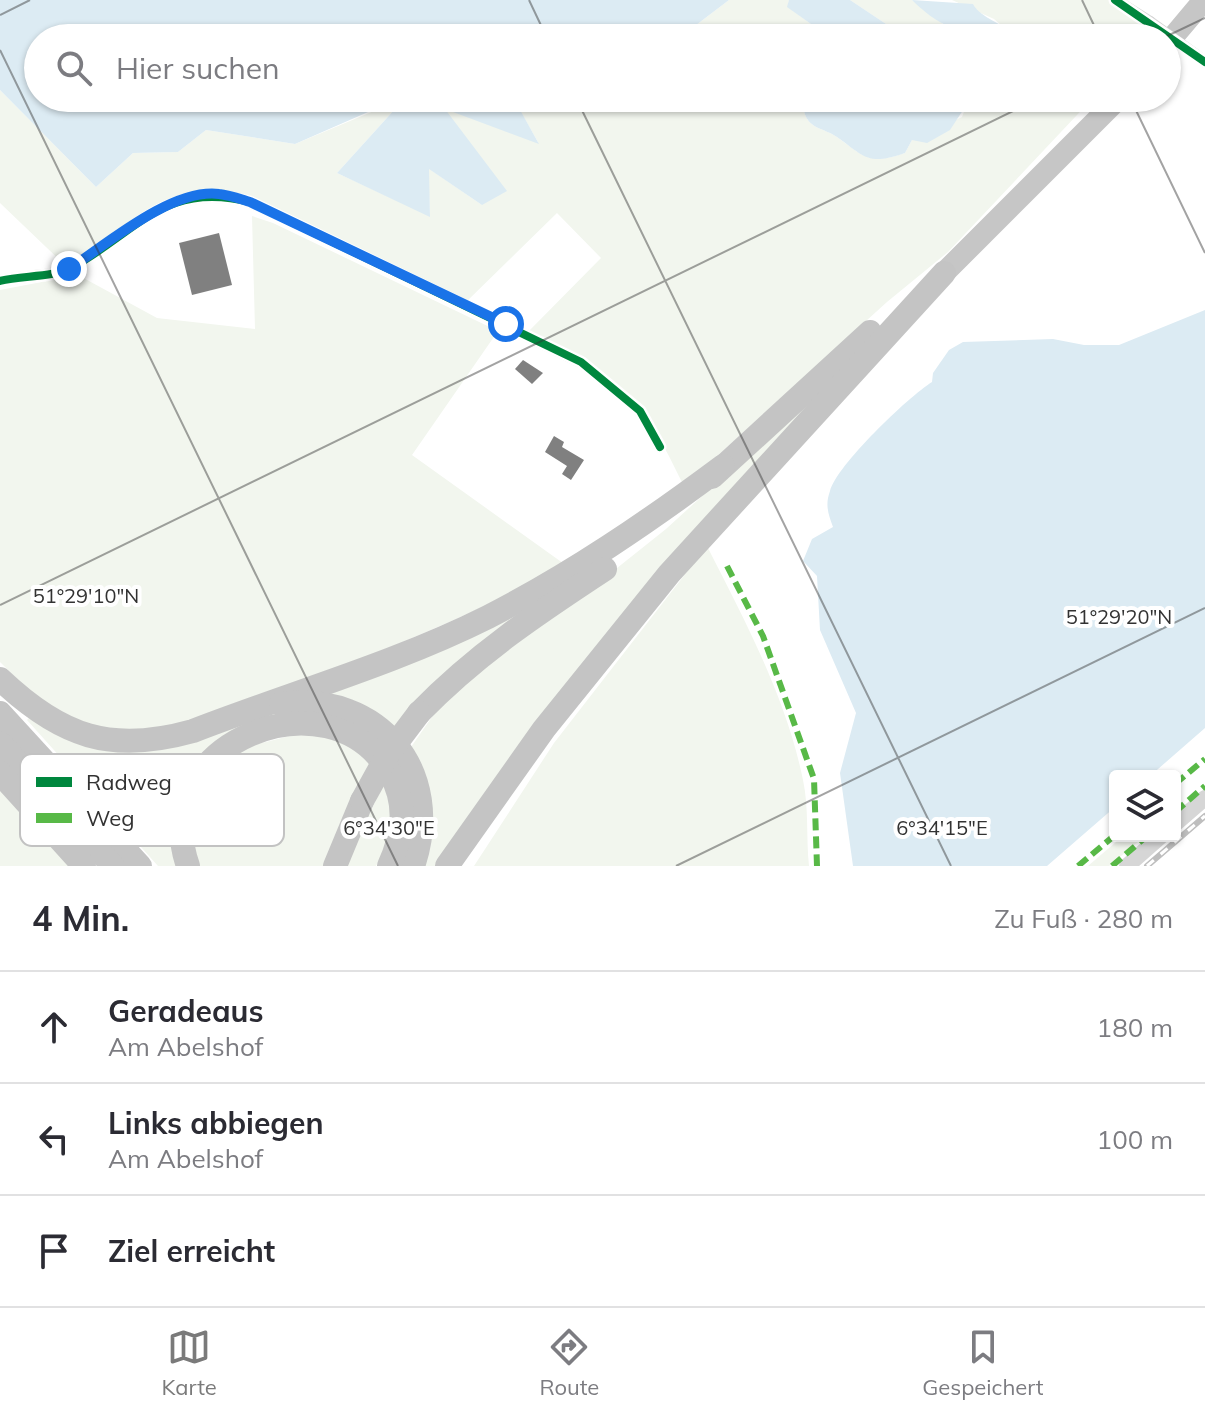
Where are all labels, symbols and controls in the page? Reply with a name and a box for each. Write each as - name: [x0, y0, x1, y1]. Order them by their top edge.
- search box: [24, 24, 1181, 112]
- icon: search: [52, 46, 96, 90]
- text: Hier suchen: [116, 49, 280, 87]
- route end: [51, 251, 87, 287]
- route start: [488, 306, 524, 342]
- text: 51°29'10"N: [33, 583, 139, 608]
- text: 51°29'20"N: [1066, 604, 1172, 629]
- legend: [20, 754, 284, 846]
- text: Radweg: [86, 768, 172, 796]
- map controls: [1109, 770, 1181, 842]
- button: layers: [1109, 770, 1181, 842]
- text: Weg: [86, 804, 134, 832]
- text: 6°34'30"E: [343, 815, 435, 840]
- text: 6°34'15"E: [896, 815, 988, 840]
- text: 4 Min.: [32, 897, 129, 940]
- text: Zu Fuß · 280 m: [994, 902, 1173, 935]
- text: Geradeaus: [108, 992, 263, 1030]
- icon: ahead: [32, 1005, 76, 1049]
- text: 180 m: [1097, 1011, 1173, 1044]
- text: Am Abelshof: [108, 1030, 263, 1063]
- text: Links abbiegen: [108, 1104, 324, 1142]
- icon: left: [32, 1117, 76, 1161]
- text: 100 m: [1097, 1123, 1173, 1156]
- text: Am Abelshof: [108, 1142, 263, 1175]
- icon: arrive: [32, 1229, 76, 1273]
- text: Ziel erreicht: [108, 1232, 275, 1270]
- tab: Karte: [161, 1325, 217, 1401]
- tab: Route: [540, 1325, 599, 1401]
- tab: Gespeichert: [922, 1325, 1044, 1401]

